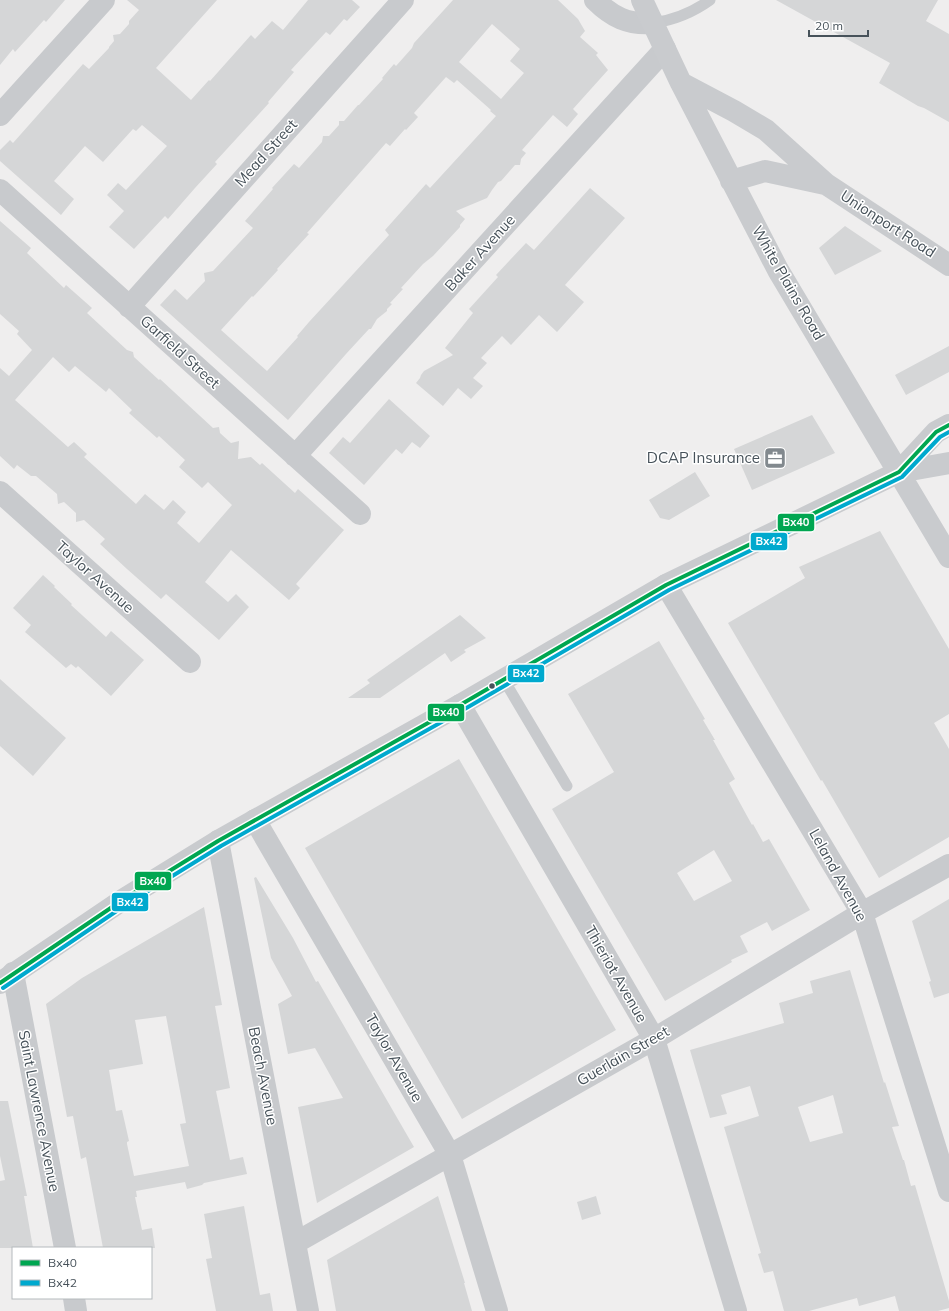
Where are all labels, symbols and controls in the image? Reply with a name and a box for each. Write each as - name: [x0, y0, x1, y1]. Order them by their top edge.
- scale bar: [809, 12, 868, 38]
- text: 20 m: [815, 18, 843, 33]
- street label: Mead Street: [230, 115, 301, 190]
- street label: Unionport Road: [837, 186, 940, 262]
- street label: Baker Avenue: [440, 210, 519, 295]
- street label: White Plains Road: [748, 222, 829, 343]
- street label: Garfield Street: [137, 311, 224, 392]
- office icon: DCAP Insurance: [762, 445, 788, 471]
- place label: DCAP Insurance: [647, 448, 760, 467]
- line badge: Bx40: [777, 513, 815, 532]
- text: Bx40: [783, 515, 810, 529]
- line badge: Bx42: [750, 532, 788, 551]
- text: Bx42: [756, 534, 783, 548]
- street label: Taylor Avenue: [52, 537, 138, 617]
- line badge: Bx42: [507, 664, 545, 683]
- text: Bx42: [513, 666, 540, 680]
- unlabelled marker: [487, 681, 497, 691]
- line badge: Bx40: [427, 703, 465, 722]
- text: Bx40: [433, 705, 460, 719]
- street label: Leland Avenue: [805, 825, 872, 924]
- line badge: Bx40: [134, 871, 172, 891]
- text: Bx40: [140, 874, 167, 888]
- line badge: Bx42: [111, 892, 149, 912]
- text: Bx42: [117, 895, 144, 909]
- street label: Thieriot Avenue: [581, 922, 652, 1025]
- street label: Taylor Avenue: [362, 1010, 427, 1105]
- street label: Guerlain Street: [573, 1021, 672, 1090]
- street label: Beach Avenue: [245, 1025, 282, 1127]
- street label: Saint Lawrence Avenue: [15, 1029, 64, 1193]
- legend: [12, 1247, 152, 1299]
- text: Bx40: [48, 1255, 77, 1270]
- text: Bx42: [48, 1275, 77, 1290]

